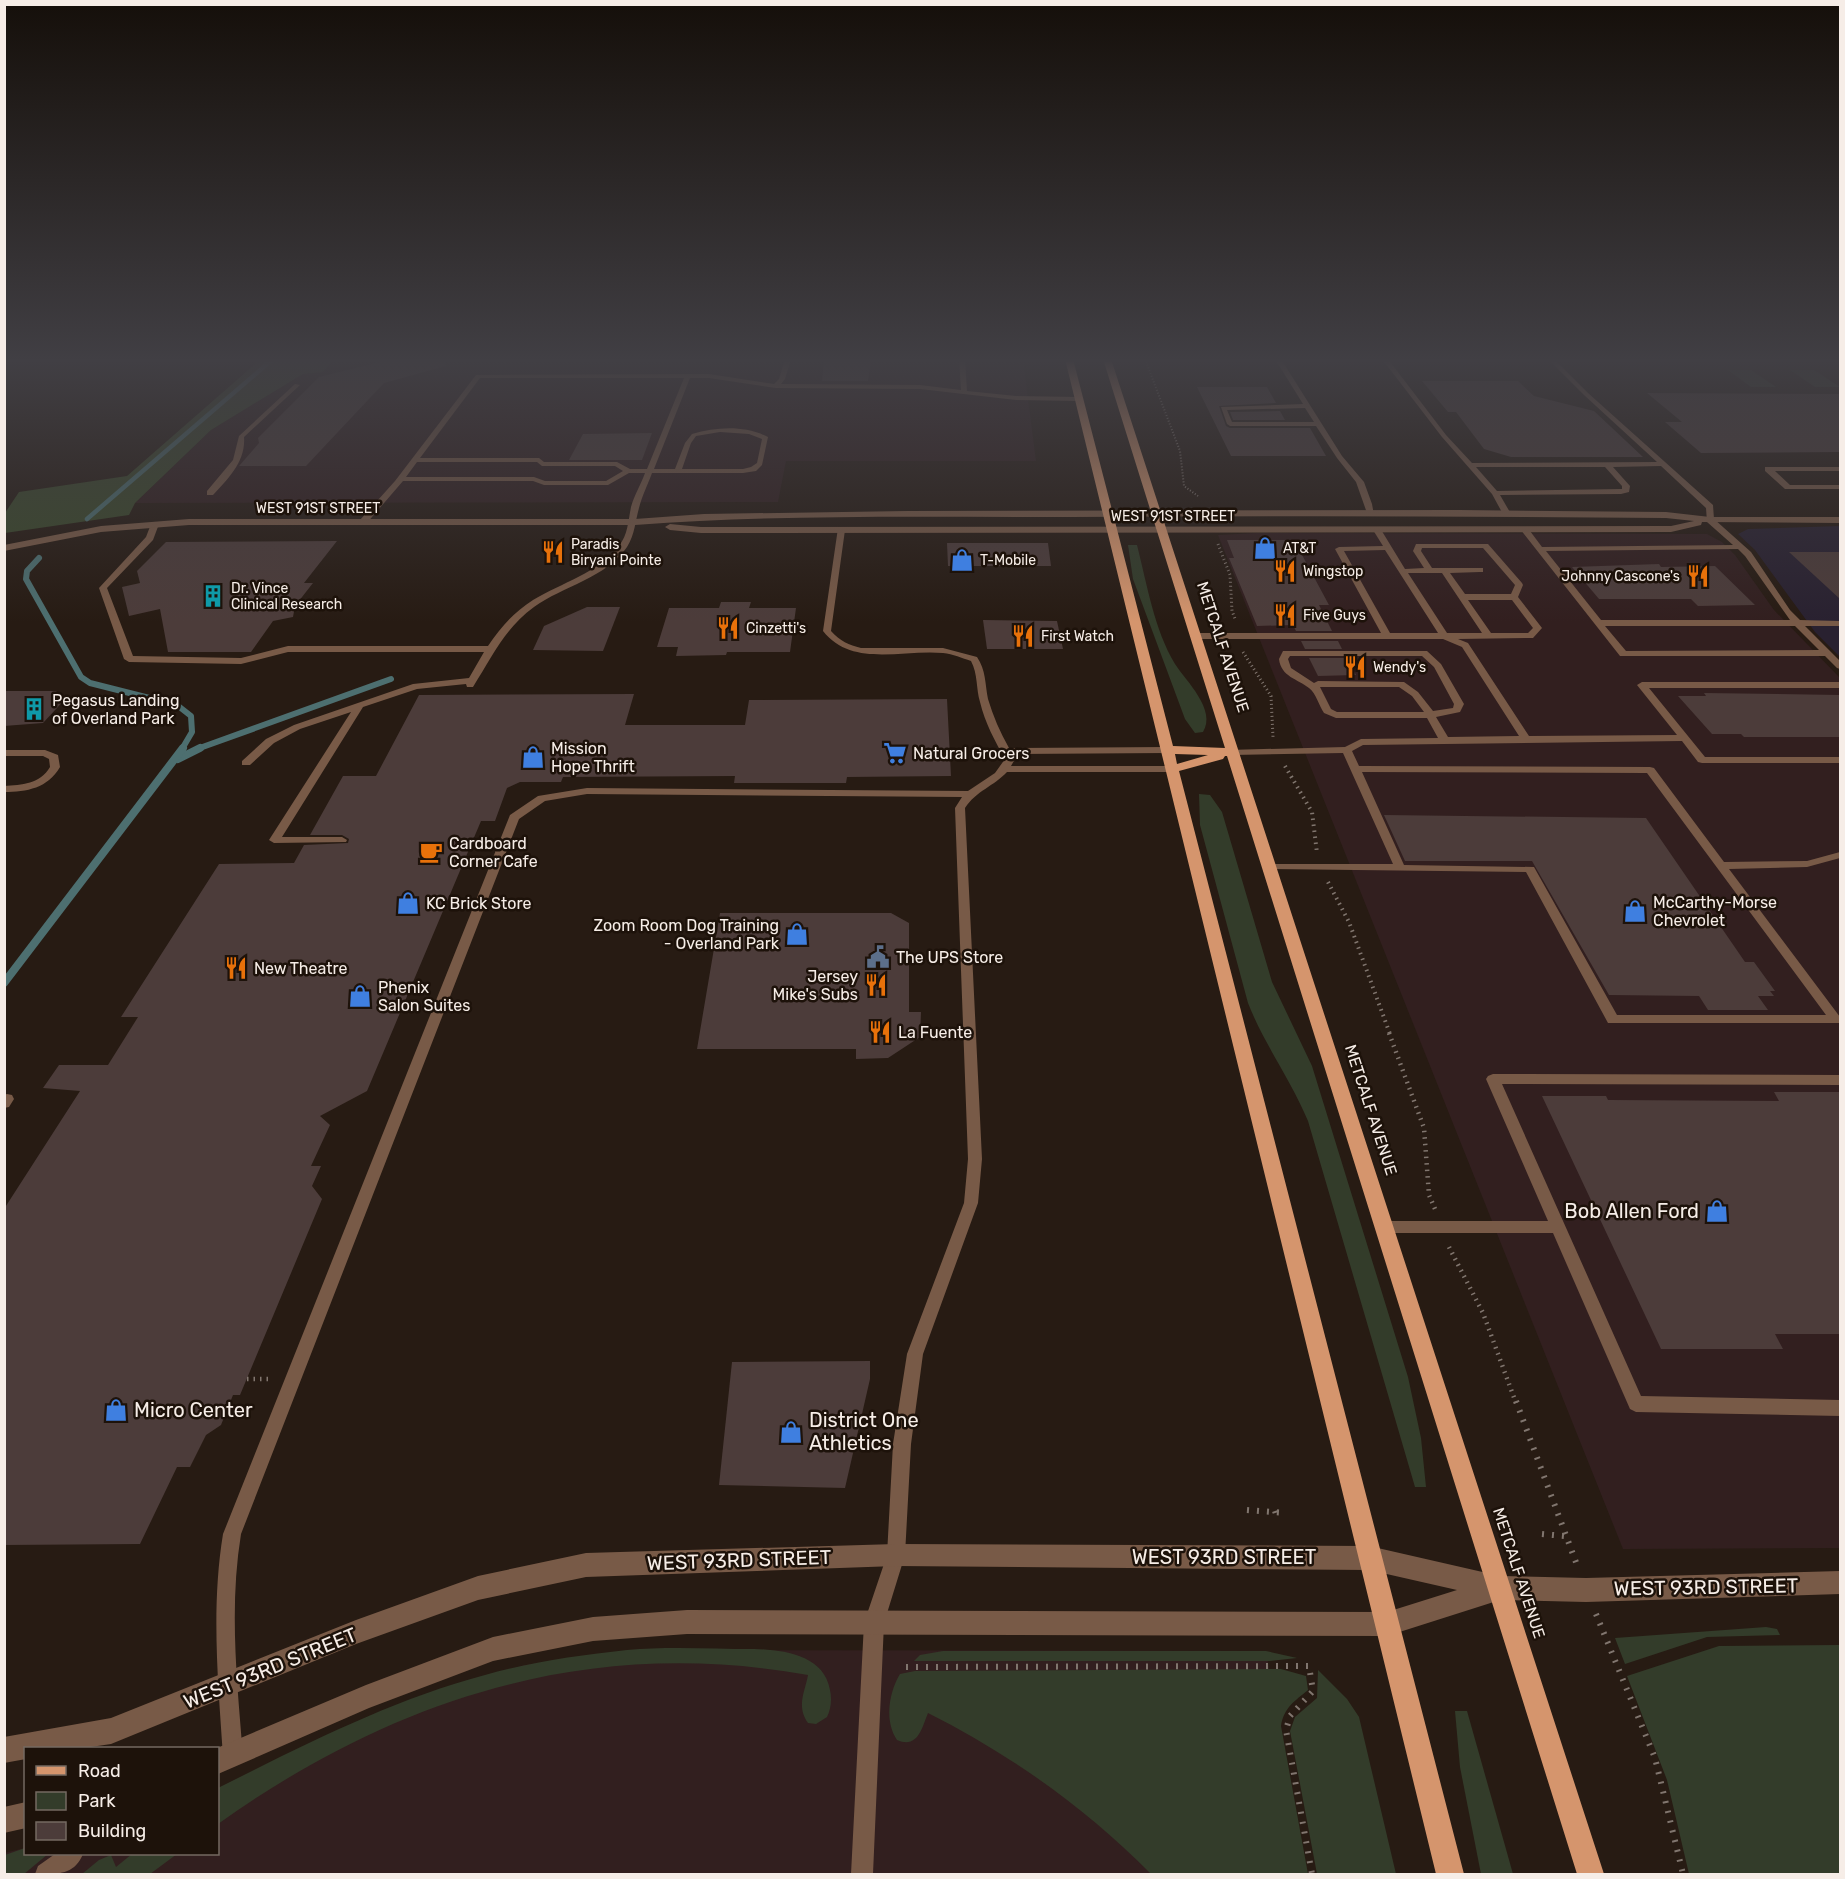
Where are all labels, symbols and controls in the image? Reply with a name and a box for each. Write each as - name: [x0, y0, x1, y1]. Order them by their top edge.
- street label: WEST 91ST STREET: [256, 500, 380, 517]
- street label: WEST 91ST STREET: [1111, 508, 1235, 525]
- shop icon: AT&T: [1252, 535, 1278, 561]
- place label: Paradis Biryani Pointe: [571, 536, 662, 569]
- restaurant icon: Paradis Biryani Pointe: [540, 539, 566, 565]
- place label: AT&T: [1283, 540, 1316, 557]
- shop icon: T-Mobile: [949, 547, 975, 573]
- place label: T-Mobile: [980, 552, 1036, 569]
- restaurant icon: Wingstop: [1272, 558, 1298, 584]
- place label: Wingstop: [1303, 563, 1363, 580]
- restaurant icon: Johnny Cascone's: [1685, 563, 1711, 589]
- place label: Johnny Cascone's: [1561, 568, 1680, 585]
- street label: METCALF AVENUE: [1193, 579, 1253, 715]
- place label: Dr. Vince Clinical Research: [231, 580, 342, 613]
- building icon: Dr. Vince Clinical Research: [200, 583, 226, 609]
- restaurant icon: Five Guys: [1272, 602, 1298, 628]
- place label: Five Guys: [1303, 607, 1366, 624]
- restaurant icon: Cinzetti's: [715, 615, 741, 641]
- place label: Cinzetti's: [746, 620, 806, 637]
- restaurant icon: First Watch: [1010, 623, 1036, 649]
- place label: First Watch: [1041, 628, 1114, 645]
- restaurant icon: Wendy's: [1342, 654, 1368, 680]
- place label: Wendy's: [1373, 659, 1426, 676]
- place label: Pegasus Landing of Overland Park: [52, 691, 180, 728]
- building icon: Pegasus Landing of Overland Park: [21, 696, 47, 722]
- place label: Mission Hope Thrift: [551, 739, 635, 776]
- supermarket icon: Natural Grocers: [882, 740, 908, 766]
- shop icon: Mission Hope Thrift: [520, 744, 546, 770]
- place label: Natural Grocers: [913, 744, 1029, 763]
- place label: Cardboard Corner Cafe: [449, 834, 538, 871]
- cafe icon: Cardboard Corner Cafe: [418, 839, 444, 865]
- shop icon: KC Brick Store: [395, 890, 421, 916]
- place label: McCarthy-Morse Chevrolet: [1653, 893, 1777, 930]
- place label: KC Brick Store: [426, 894, 531, 913]
- shop icon: McCarthy-Morse Chevrolet: [1622, 898, 1648, 924]
- place label: Zoom Room Dog Training - Overland Park: [594, 916, 780, 953]
- shop icon: Zoom Room Dog Training - Overland Park: [784, 921, 810, 947]
- public building icon: The UPS Store: [865, 944, 891, 970]
- place label: The UPS Store: [896, 948, 1003, 967]
- restaurant icon: New Theatre: [223, 955, 249, 981]
- place label: New Theatre: [254, 959, 347, 978]
- place label: Jersey Mike's Subs: [773, 967, 858, 1004]
- restaurant icon: Jersey Mike's Subs: [863, 972, 889, 998]
- place label: Phenix Salon Suites: [378, 978, 470, 1015]
- shop icon: Phenix Salon Suites: [347, 983, 373, 1009]
- restaurant icon: La Fuente: [867, 1019, 893, 1045]
- place label: La Fuente: [898, 1023, 972, 1042]
- street label: METCALF AVENUE: [1341, 1042, 1401, 1178]
- shop icon: Bob Allen Ford: [1704, 1198, 1730, 1224]
- place label: Bob Allen Ford: [1564, 1199, 1699, 1223]
- shop icon: Micro Center: [103, 1397, 129, 1423]
- place label: Micro Center: [134, 1398, 253, 1422]
- place label: District One Athletics: [809, 1408, 919, 1455]
- shop icon: District One Athletics: [778, 1419, 804, 1445]
- street label: METCALF AVENUE: [1489, 1505, 1549, 1641]
- street label: WEST 93RD STREET: [646, 1545, 832, 1575]
- street label: WEST 93RD STREET: [1132, 1545, 1317, 1569]
- street label: WEST 93RD STREET: [1614, 1573, 1799, 1601]
- street label: WEST 93RD STREET: [180, 1622, 360, 1714]
- legend: [24, 1747, 219, 1855]
- text: Road: [78, 1760, 121, 1782]
- text: Park: [78, 1790, 116, 1812]
- text: Building: [78, 1820, 146, 1842]

